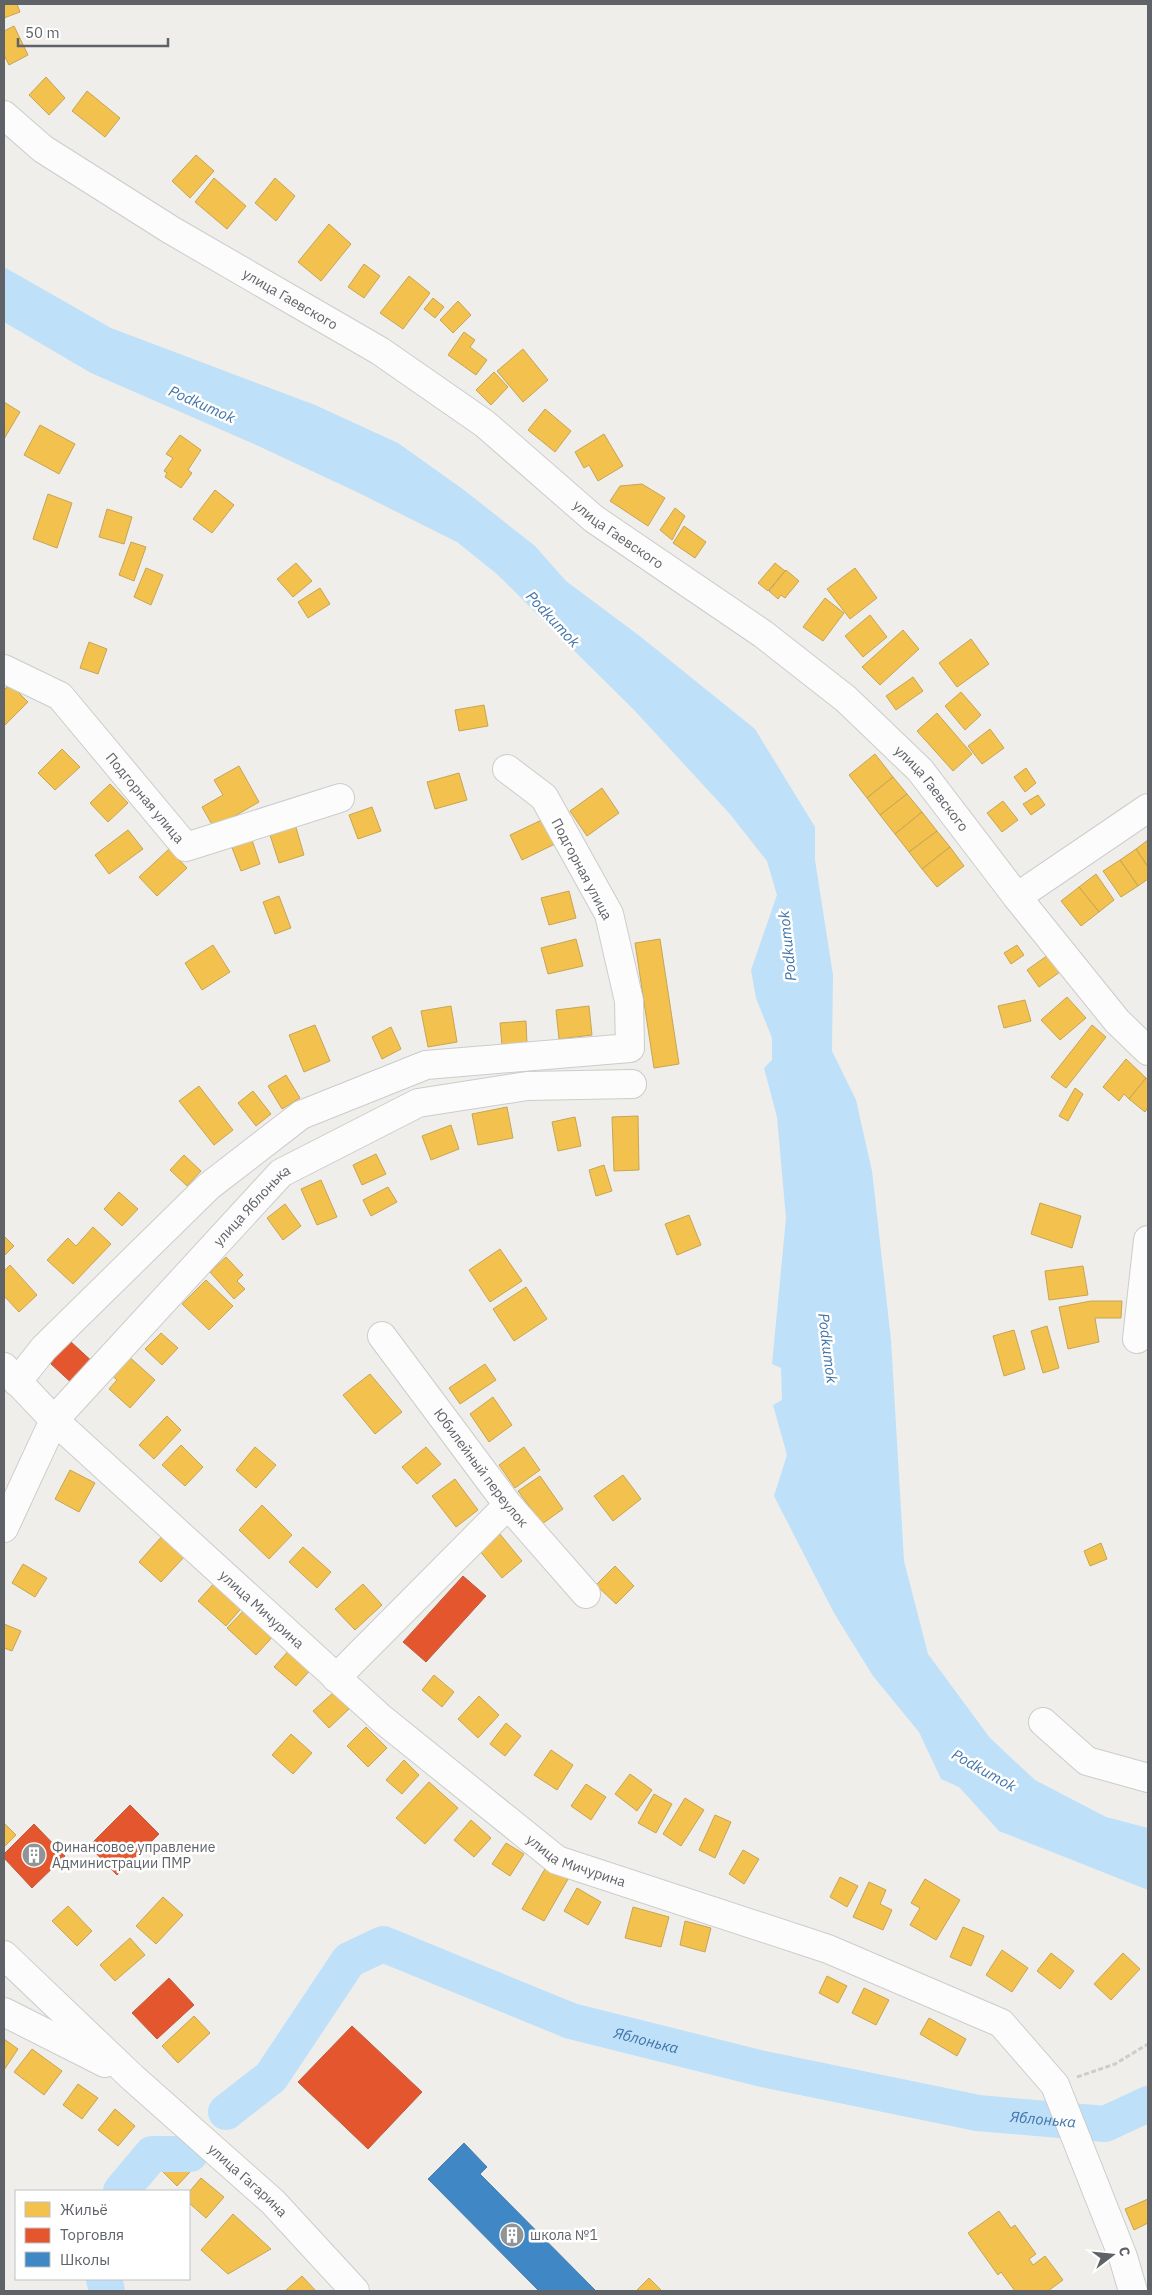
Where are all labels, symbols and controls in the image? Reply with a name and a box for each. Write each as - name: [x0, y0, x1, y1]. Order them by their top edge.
- scale bar: [18, 15, 168, 47]
- text: 50 m: [25, 23, 60, 42]
- street label: улица Гаевского: [239, 264, 341, 334]
- water label: Podkumok: [166, 381, 238, 427]
- street label: улица Гаевского: [569, 496, 667, 573]
- water label: Podkumok: [522, 587, 584, 651]
- street label: улица Гаевского: [891, 741, 973, 835]
- street label: Подгорная улица: [102, 749, 189, 848]
- street label: Подгорная улица: [548, 815, 617, 924]
- water label: Podkumok: [774, 910, 800, 982]
- street label: улица Яблонька: [209, 1161, 294, 1250]
- water label: Podkumok: [814, 1312, 842, 1384]
- street label: Юбилейный переулок: [430, 1405, 533, 1531]
- street label: улица Мичурина: [216, 1566, 308, 1653]
- water label: Podkumok: [949, 1745, 1020, 1796]
- street label: улица Мичурина: [523, 1830, 628, 1891]
- place label: Финансовое управление Администрации ПМР: [52, 1838, 216, 1872]
- building icon: Финансовое управление Администрации ПМР: [21, 1842, 47, 1868]
- water label: Яблонька: [611, 2022, 681, 2057]
- water label: Яблонька: [1008, 2106, 1077, 2131]
- street label: улица Гагарина: [204, 2140, 292, 2221]
- legend: [15, 2190, 190, 2280]
- text: Жильё: [60, 2200, 108, 2219]
- building icon: школа №1: [499, 2222, 525, 2248]
- text: Торговля: [60, 2225, 124, 2244]
- place label: школа №1: [530, 2226, 598, 2244]
- north arrow: [1087, 2230, 1137, 2280]
- text: С: [1115, 2245, 1134, 2258]
- text: Школы: [60, 2250, 110, 2269]

